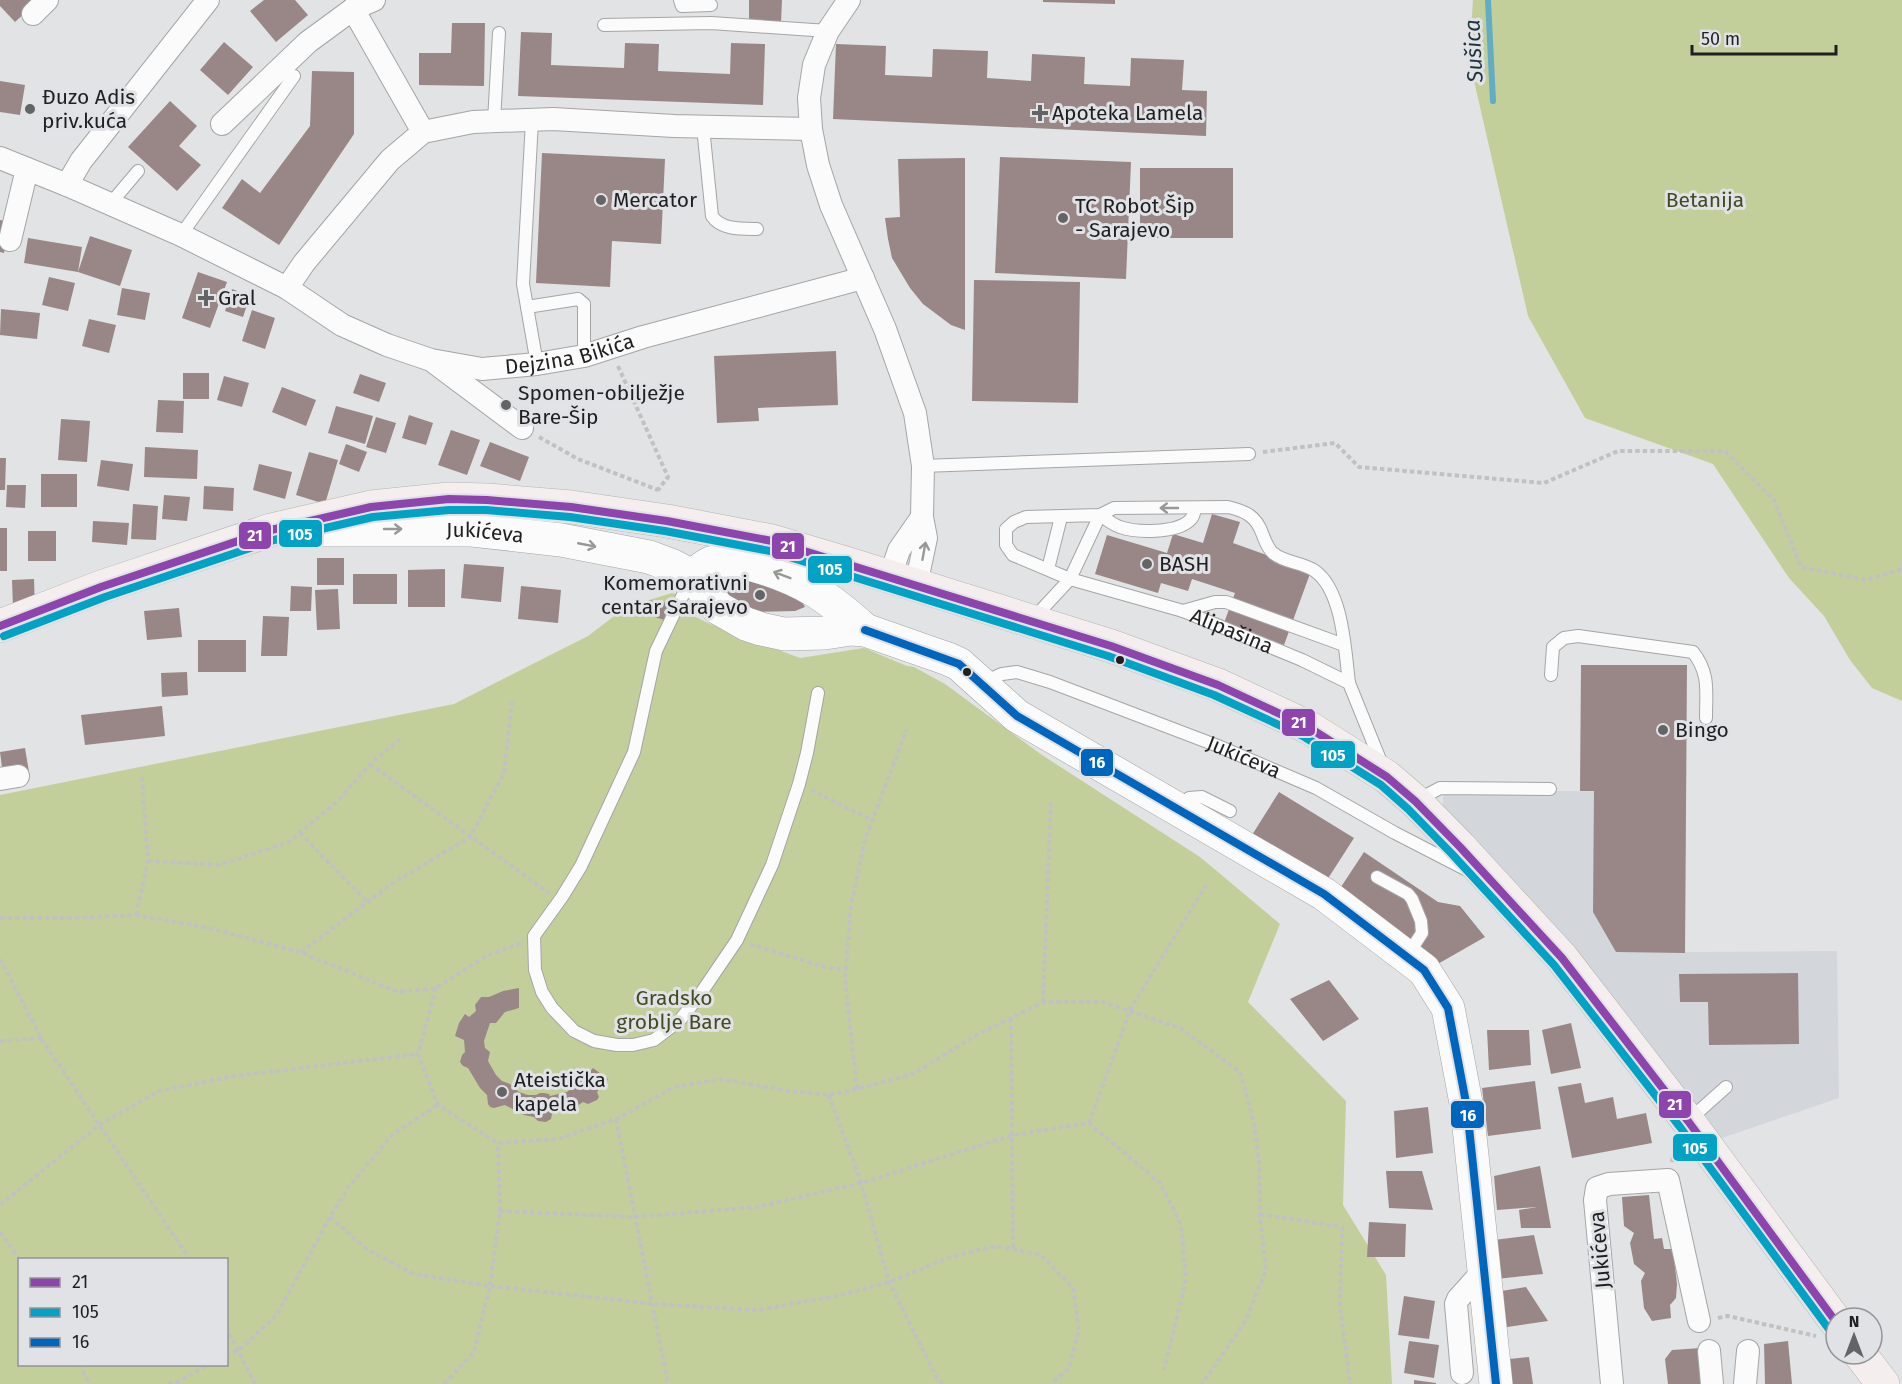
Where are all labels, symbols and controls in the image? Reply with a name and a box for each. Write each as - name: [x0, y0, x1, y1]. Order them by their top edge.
- scale bar: [1692, 18, 1836, 56]
- water label: Sušica: [1458, 19, 1489, 84]
- text: 50 m: [1701, 28, 1740, 50]
- place label: Đuzo Adis priv.kuća: [42, 84, 135, 134]
- place label: Apoteka Lamela: [1052, 100, 1204, 126]
- marker: Đuzo Adis priv.kuća: [23, 102, 37, 116]
- marker: Apoteka Lamela: [1033, 106, 1047, 120]
- place label: Mercator: [613, 187, 697, 213]
- park label: Betanija: [1666, 187, 1744, 213]
- marker: Mercator: [594, 193, 608, 207]
- place label: TC Robot Šip - Sarajevo: [1075, 193, 1195, 243]
- marker: TC Robot Šip - Sarajevo: [1056, 211, 1070, 225]
- place label: Gral: [218, 285, 256, 311]
- marker: Gral: [199, 291, 213, 305]
- street label: Dejzina Bikića: [504, 328, 638, 380]
- place label: Spomen-obilježje Bare-Šip: [518, 380, 685, 430]
- marker: Spomen-obilježje Bare-Šip: [499, 398, 513, 412]
- one-way arrow: [1160, 502, 1180, 514]
- street label: Jukićeva: [446, 517, 525, 549]
- line badge: 105: [278, 519, 323, 548]
- line badge: 21: [238, 521, 272, 550]
- one-way arrow: [382, 523, 402, 535]
- text: 105: [287, 525, 313, 544]
- text: 21: [247, 526, 263, 545]
- line badge: 21: [771, 532, 805, 560]
- text: 21: [780, 537, 796, 556]
- one-way arrow: [577, 540, 596, 551]
- one-way arrow: [919, 542, 930, 562]
- place label: BASH: [1159, 551, 1209, 577]
- line badge: 105: [807, 555, 853, 584]
- marker: BASH: [1140, 557, 1154, 571]
- text: 105: [817, 560, 843, 579]
- one-way arrow: [774, 569, 792, 580]
- place label: Komemorativni centar Sarajevo: [601, 570, 748, 620]
- marker: Komemorativni centar Sarajevo: [753, 588, 767, 602]
- street label: Alipašina: [1186, 602, 1277, 660]
- unlabelled marker: [1114, 654, 1126, 666]
- unlabelled marker: [961, 666, 973, 678]
- line badge: 21: [1281, 708, 1316, 737]
- text: 21: [1291, 713, 1307, 732]
- place label: Bingo: [1675, 717, 1729, 743]
- marker: Bingo: [1656, 723, 1670, 737]
- street label: Jukićeva: [1203, 730, 1285, 784]
- line badge: 105: [1310, 740, 1356, 769]
- text: 105: [1320, 746, 1346, 765]
- line badge: 16: [1080, 748, 1114, 777]
- text: 16: [1089, 753, 1105, 772]
- park label: Gradsko groblje Bare: [616, 985, 732, 1035]
- place label: Ateistička kapela: [514, 1067, 606, 1117]
- marker: Ateistička kapela: [495, 1085, 509, 1099]
- line badge: 21: [1658, 1090, 1692, 1119]
- text: 21: [1667, 1095, 1683, 1114]
- line badge: 16: [1450, 1100, 1485, 1129]
- text: 16: [1460, 1106, 1476, 1125]
- line badge: 105: [1672, 1133, 1718, 1162]
- text: 105: [1682, 1139, 1708, 1158]
- street label: Jukićeva: [1584, 1210, 1616, 1290]
- legend: [18, 1258, 228, 1366]
- text: 21: [72, 1271, 88, 1293]
- text: 105: [72, 1301, 99, 1323]
- north arrow: [1824, 1306, 1884, 1366]
- text: N: [1849, 1312, 1859, 1331]
- text: 16: [72, 1331, 89, 1353]

